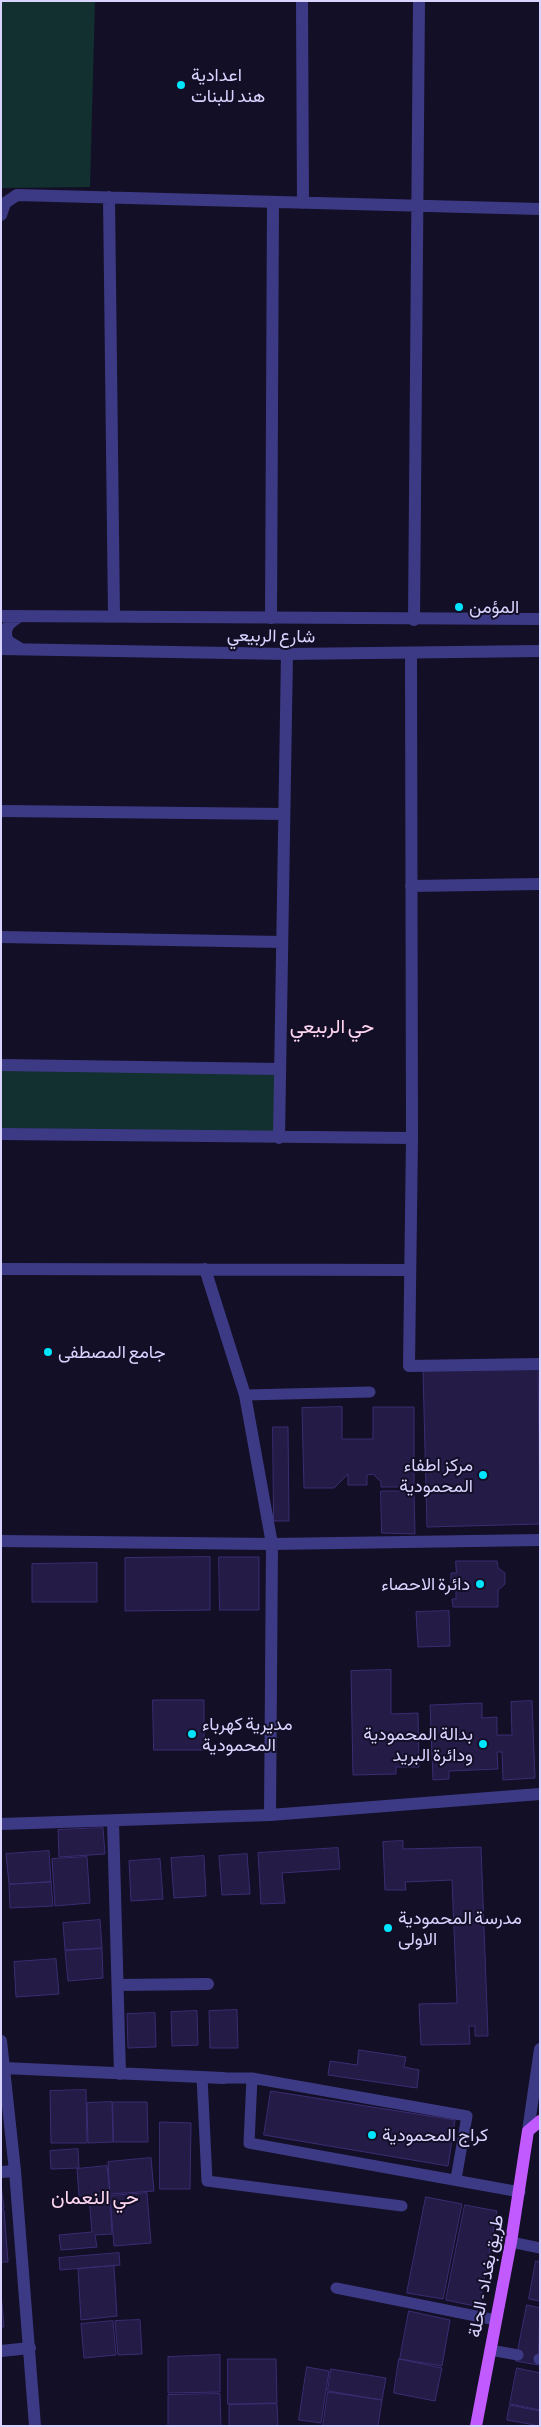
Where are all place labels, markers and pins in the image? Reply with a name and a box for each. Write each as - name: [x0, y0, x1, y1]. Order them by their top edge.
- place label: اعدادية هند للبنات: [191, 64, 265, 106]
- marker: اعدادية هند للبنات: [175, 79, 187, 91]
- place label: المؤمن: [469, 596, 519, 618]
- marker: المؤمن: [453, 601, 465, 613]
- place label: جامع المصطفى: [58, 1341, 166, 1363]
- marker: جامع المصطفى: [42, 1346, 54, 1358]
- place label: مركز اطفاء المحمودية: [399, 1454, 473, 1496]
- marker: مركز اطفاء المحمودية: [477, 1469, 489, 1481]
- place label: دائرة الاحصاء: [381, 1573, 470, 1595]
- marker: دائرة الاحصاء: [474, 1578, 486, 1590]
- place label: مديرية كهرباء المحمودية: [202, 1713, 293, 1756]
- place label: بدالة المحمودية ودائرة البريد: [363, 1723, 473, 1766]
- marker: مديرية كهرباء المحمودية: [186, 1728, 198, 1740]
- marker: بدالة المحمودية ودائرة البريد: [477, 1738, 489, 1750]
- place label: مدرسة المحمودية الاولى: [398, 1907, 522, 1950]
- marker: مدرسة المحمودية الاولى: [382, 1922, 394, 1934]
- place label: كراج المحمودية: [382, 2124, 488, 2146]
- marker: كراج المحمودية: [366, 2129, 378, 2141]

